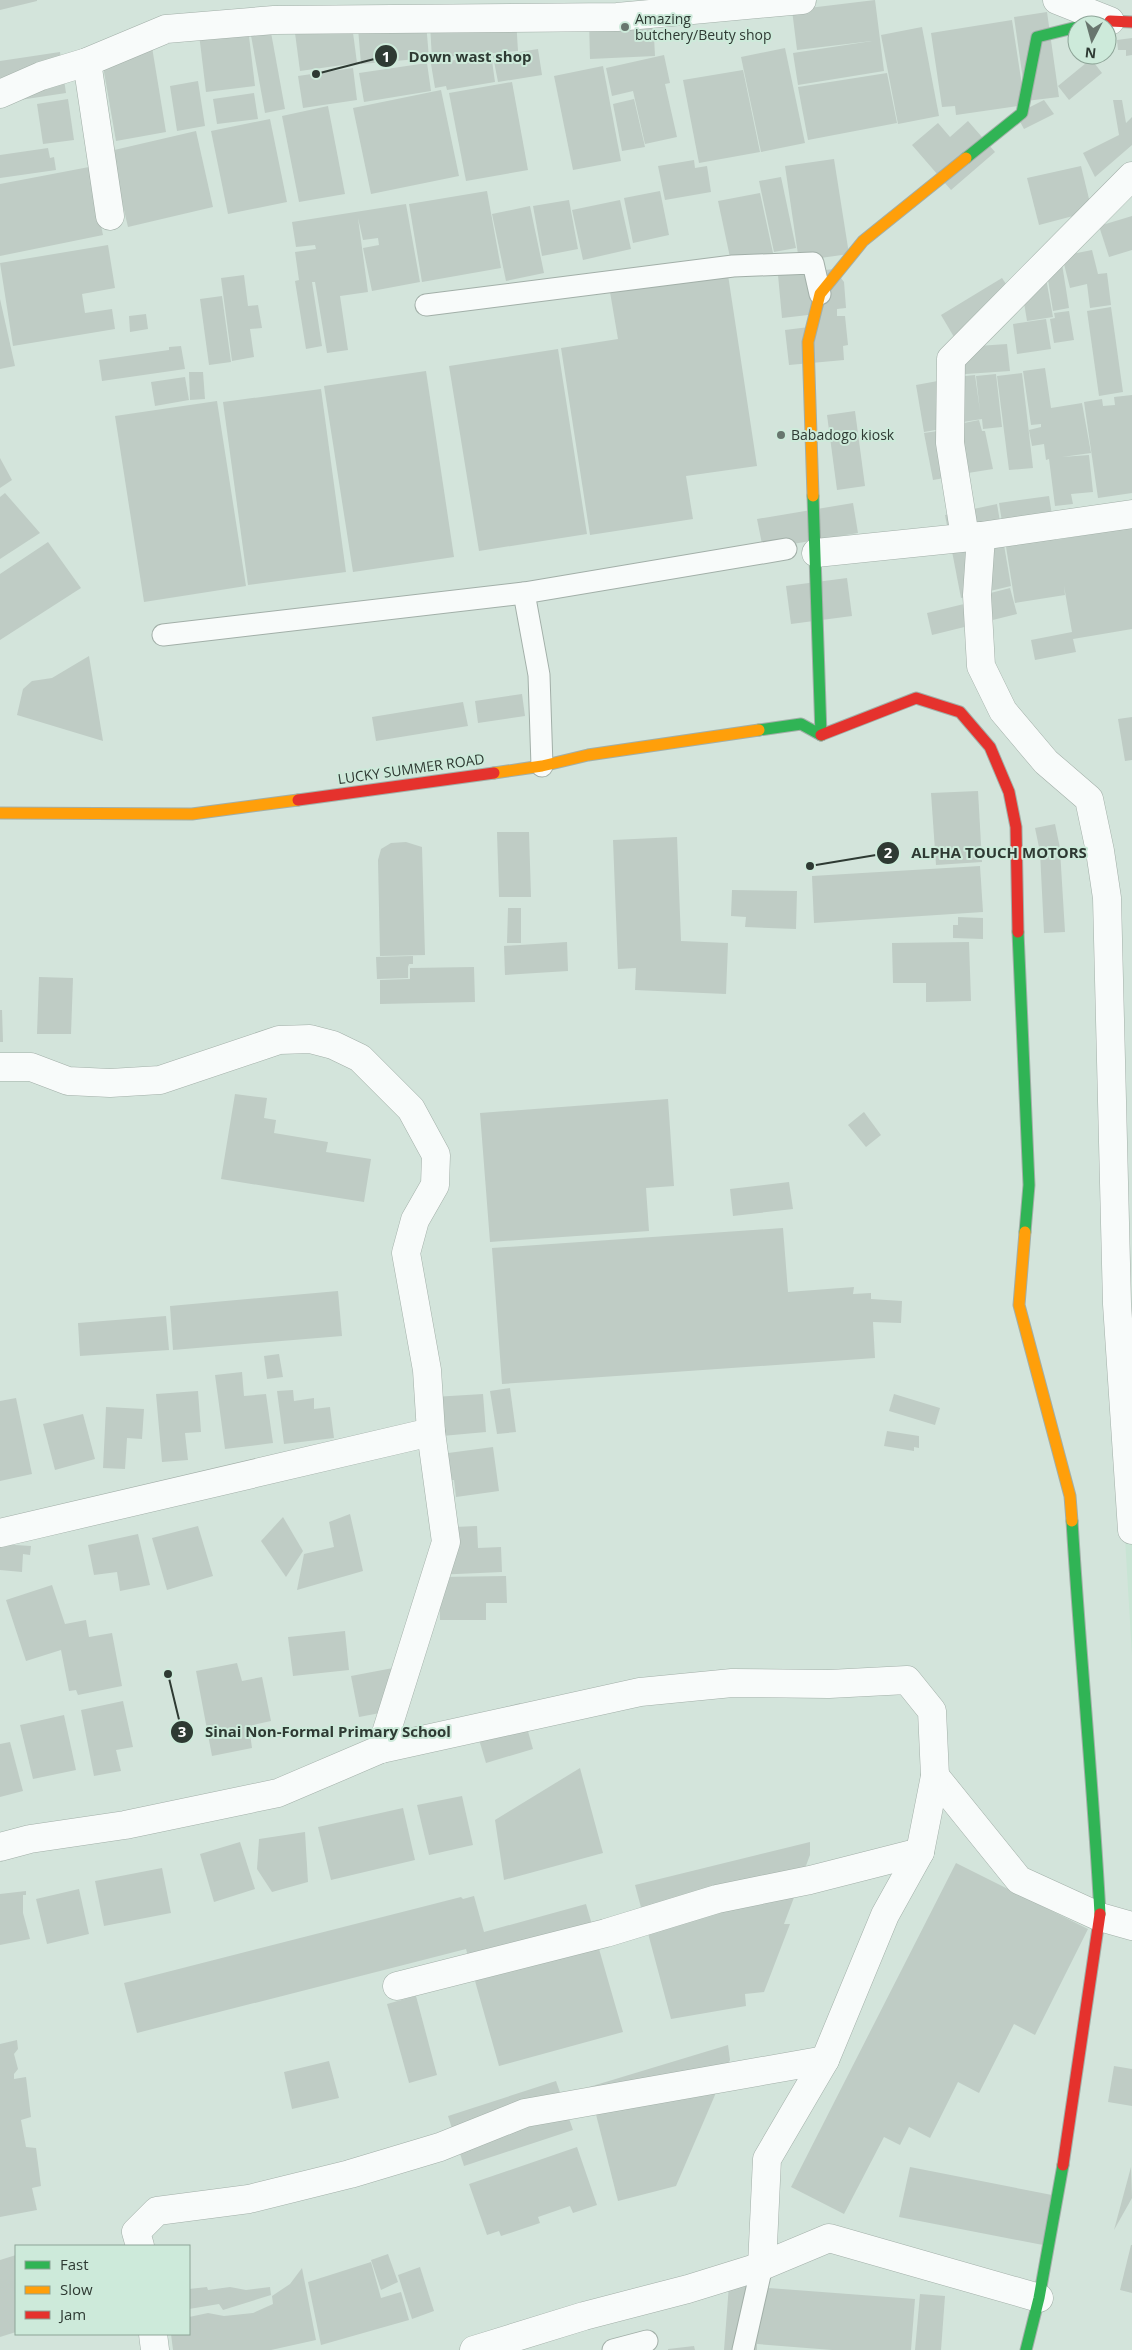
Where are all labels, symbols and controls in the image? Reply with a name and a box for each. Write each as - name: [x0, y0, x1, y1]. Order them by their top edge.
- place label: Amazing butchery/Beuty shop: [635, 9, 772, 44]
- north arrow: [1067, 15, 1117, 65]
- marker: Amazing butchery/Beuty shop: [619, 21, 631, 33]
- callout: Down wast shop: [373, 41, 541, 71]
- text: N: [1084, 43, 1097, 63]
- text: 1: [382, 46, 390, 66]
- text: Down wast shop: [409, 46, 531, 66]
- place label: Babadogo kiosk: [791, 425, 895, 444]
- marker: Babadogo kiosk: [775, 429, 787, 441]
- street label: LUCKY SUMMER ROAD: [336, 749, 486, 788]
- callout: ALPHA TOUCH MOTORS: [876, 838, 1097, 868]
- text: 2: [884, 842, 893, 862]
- text: ALPHA TOUCH MOTORS: [911, 842, 1087, 862]
- callout: Sinai Non-Formal Primary School: [170, 1717, 461, 1747]
- text: 3: [178, 1721, 186, 1741]
- text: Sinai Non-Formal Primary School: [205, 1721, 451, 1741]
- legend: [15, 2245, 190, 2335]
- text: Fast: [60, 2254, 89, 2274]
- text: Slow: [60, 2279, 93, 2299]
- text: Jam: [58, 2304, 86, 2324]

